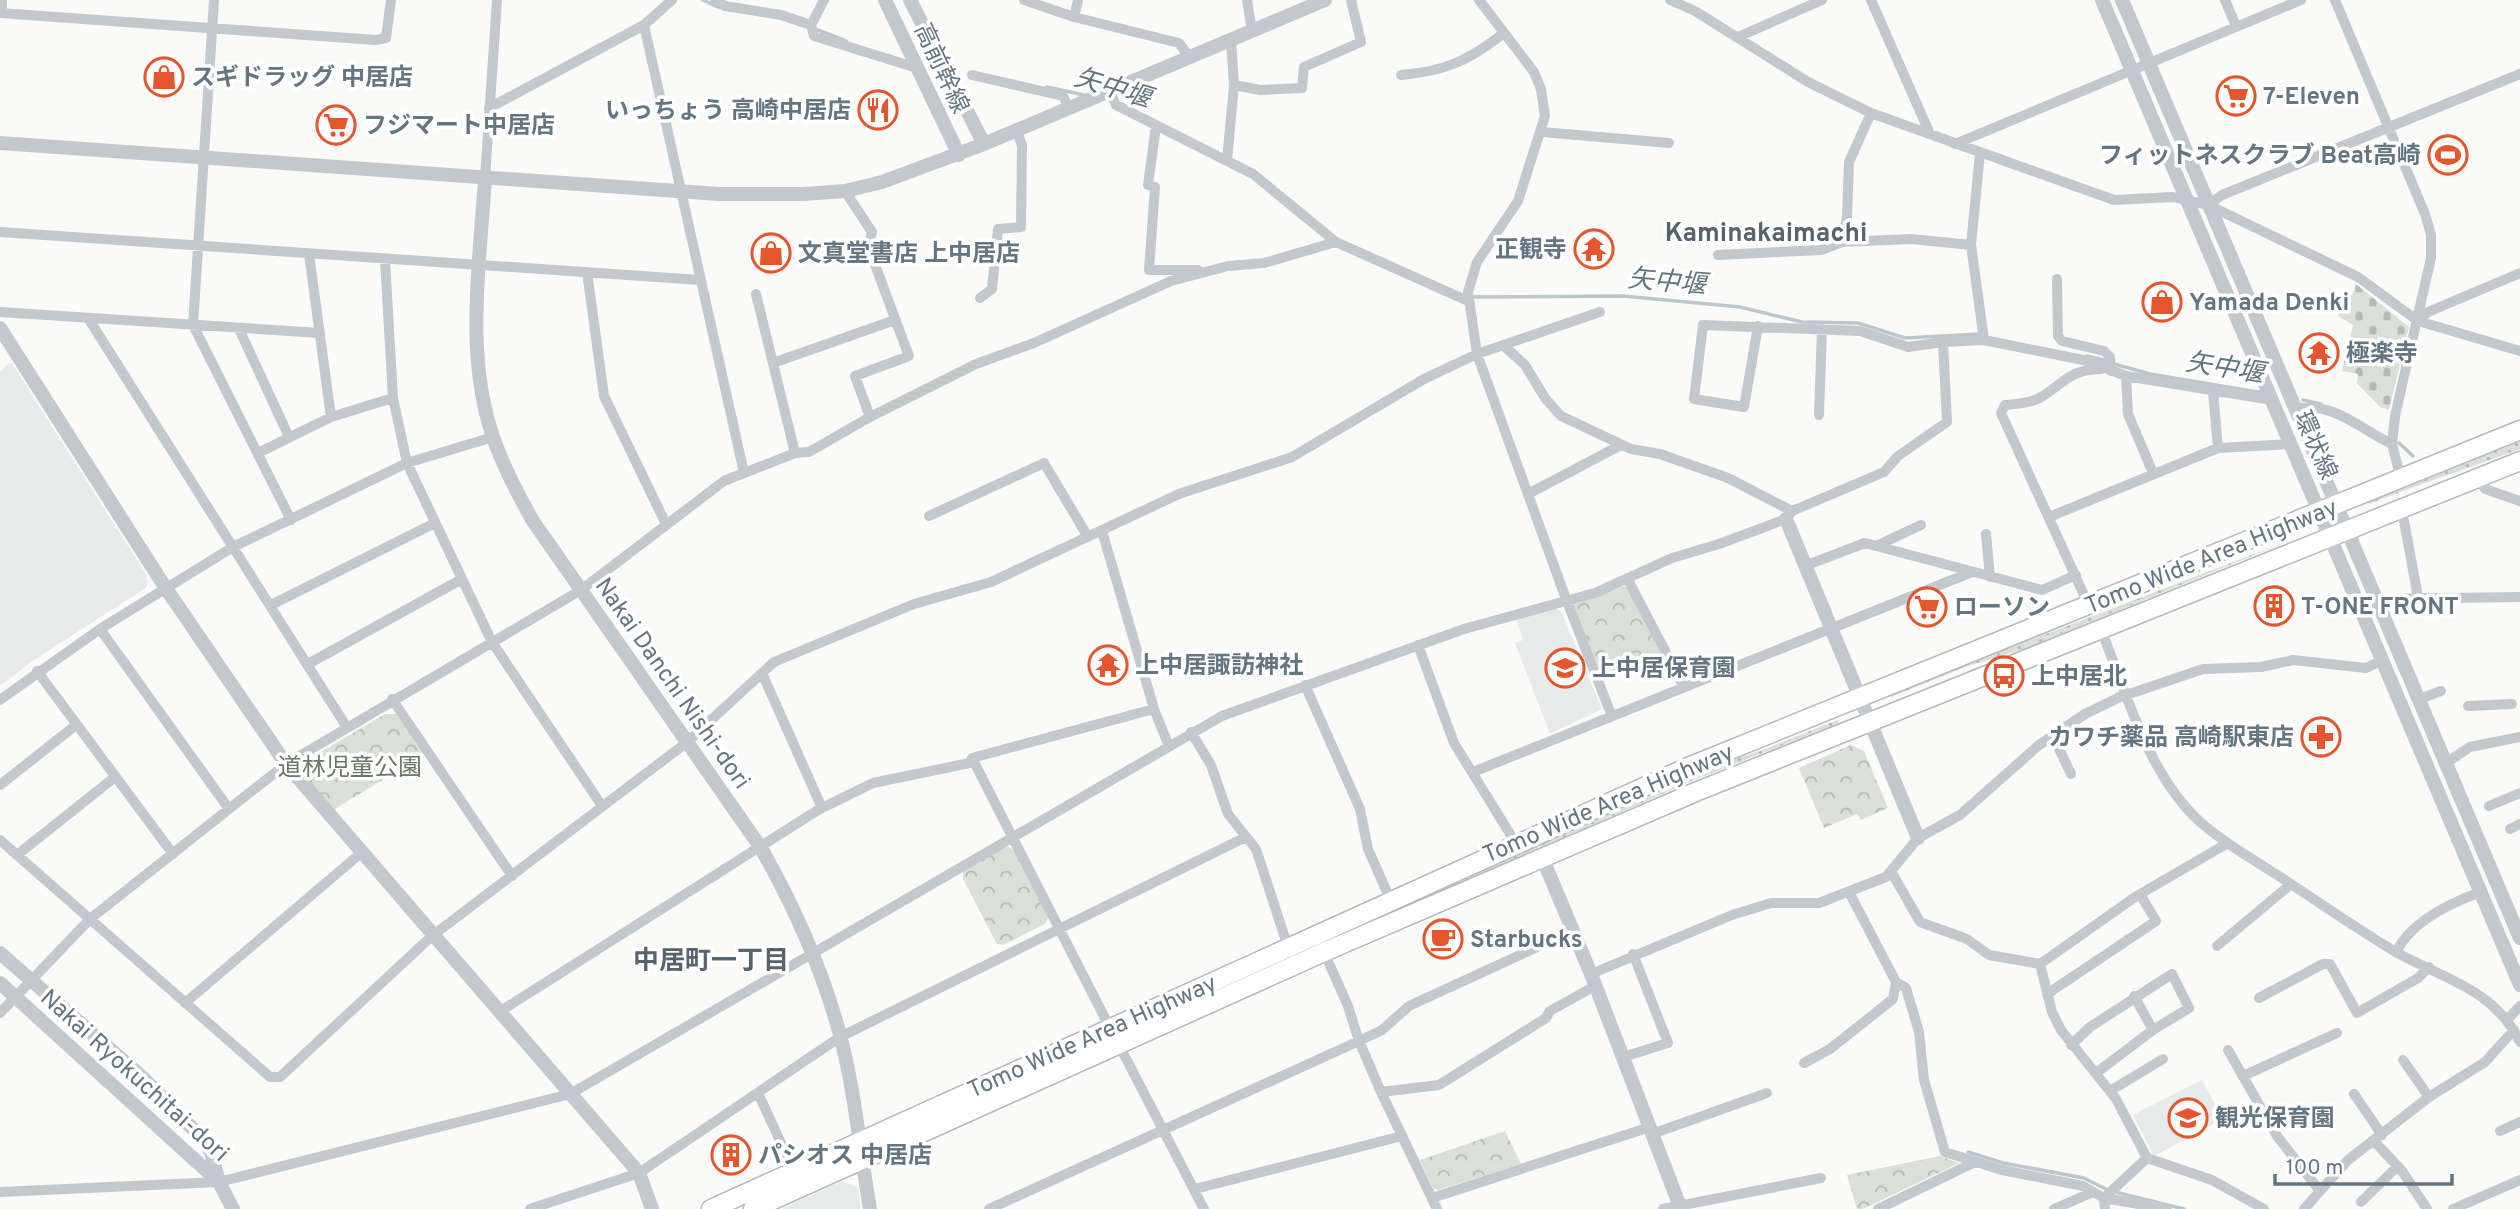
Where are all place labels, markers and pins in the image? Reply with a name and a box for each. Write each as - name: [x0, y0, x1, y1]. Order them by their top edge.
- shop icon: スギドラッグ 中居店: [143, 56, 185, 98]
- place label: スギドラッグ 中居店: [191, 64, 413, 94]
- supermarket icon: 7-Eleven: [2215, 75, 2257, 117]
- place label: 7-Eleven: [2263, 83, 2360, 113]
- restaurant icon: いっちょう 高崎中居店: [857, 89, 899, 131]
- place label: いっちょう 高崎中居店: [605, 97, 851, 127]
- supermarket icon: フジマート中居店: [315, 104, 357, 146]
- place label: フジマート中居店: [363, 112, 555, 142]
- sports icon: フィットネスクラブ Beat高崎: [2427, 134, 2469, 176]
- place label: フィットネスクラブ Beat高崎: [2099, 142, 2421, 172]
- temple icon: 正観寺: [1573, 228, 1615, 270]
- shop icon: 文真堂書店 上中居店: [750, 232, 792, 274]
- place label: 正観寺: [1495, 236, 1567, 266]
- place label: 文真堂書店 上中居店: [798, 240, 1020, 270]
- shop icon: Yamada Denki: [2141, 281, 2183, 323]
- place label: Yamada Denki: [2189, 289, 2349, 319]
- temple icon: 極楽寺: [2298, 332, 2340, 374]
- place label: 極楽寺: [2346, 340, 2418, 370]
- building icon: T-ONE FRONT: [2253, 585, 2295, 627]
- supermarket icon: ローソン: [1906, 586, 1948, 628]
- place label: T-ONE FRONT: [2301, 593, 2459, 623]
- place label: ローソン: [1954, 594, 2050, 624]
- temple icon: 上中居諏訪神社: [1087, 644, 1129, 686]
- school or university icon: 上中居保育園: [1544, 647, 1586, 689]
- place label: 上中居諏訪神社: [1135, 652, 1303, 682]
- place label: 上中居保育園: [1592, 655, 1736, 685]
- bus stop icon: 上中居北: [1983, 655, 2025, 697]
- place label: 上中居北: [2031, 663, 2127, 693]
- pharmacy icon: カワチ薬品 高崎駅東店: [2300, 716, 2342, 758]
- place label: カワチ薬品 高崎駅東店: [2048, 724, 2294, 754]
- cafe icon: Starbucks: [1422, 918, 1464, 960]
- place label: Starbucks: [1470, 926, 1583, 956]
- school or university icon: 観光保育園: [2167, 1097, 2209, 1139]
- place label: 観光保育園: [2215, 1105, 2335, 1135]
- building icon: パシオス 中居店: [710, 1134, 752, 1176]
- place label: パシオス 中居店: [758, 1142, 932, 1172]

